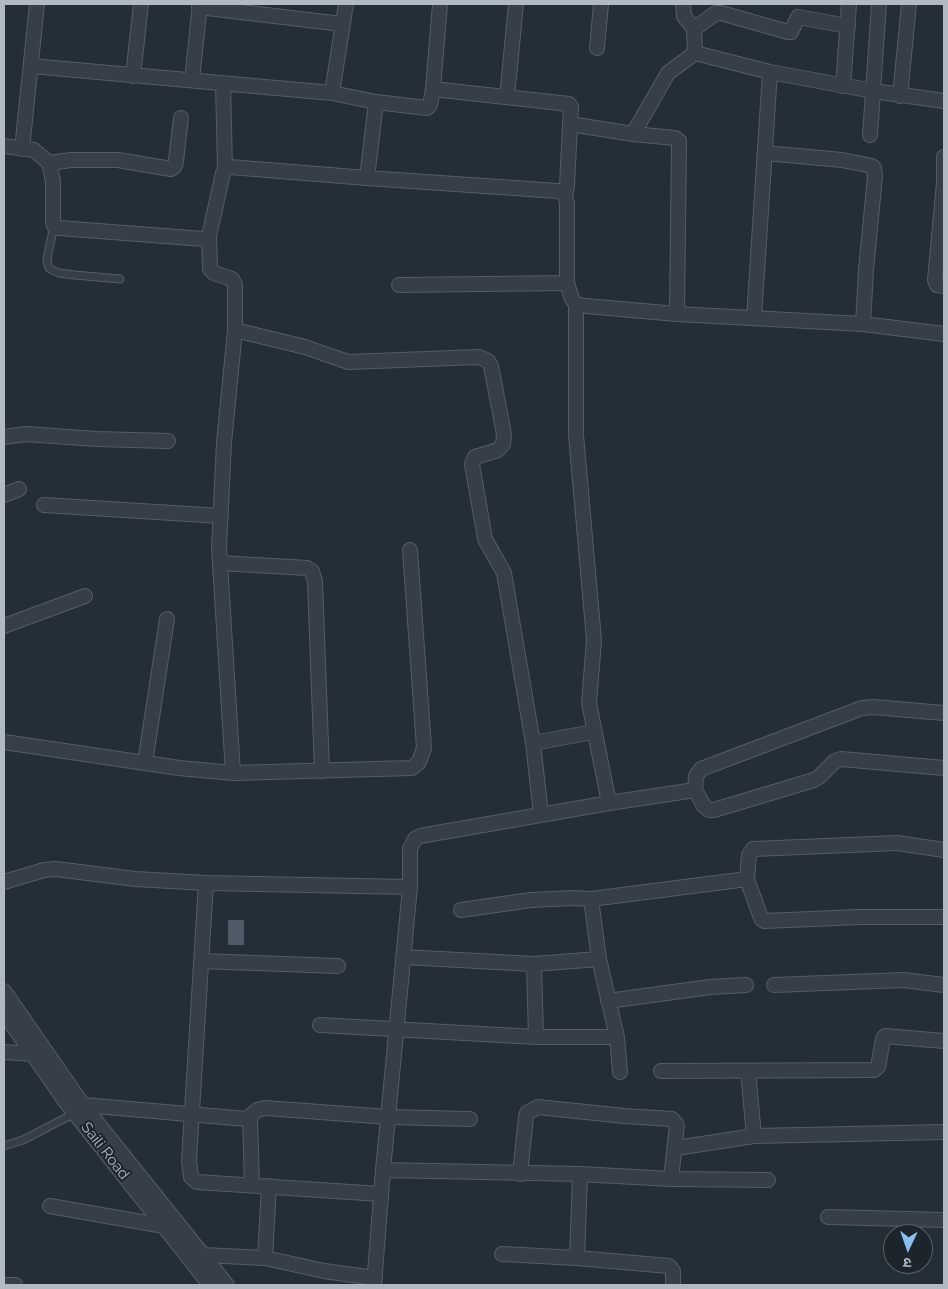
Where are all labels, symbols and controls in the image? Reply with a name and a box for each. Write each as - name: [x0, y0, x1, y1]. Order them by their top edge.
- street label: Saili Road: [77, 1119, 133, 1183]
- north arrow: [883, 1224, 933, 1274]
- text: उ: [903, 1255, 912, 1271]

